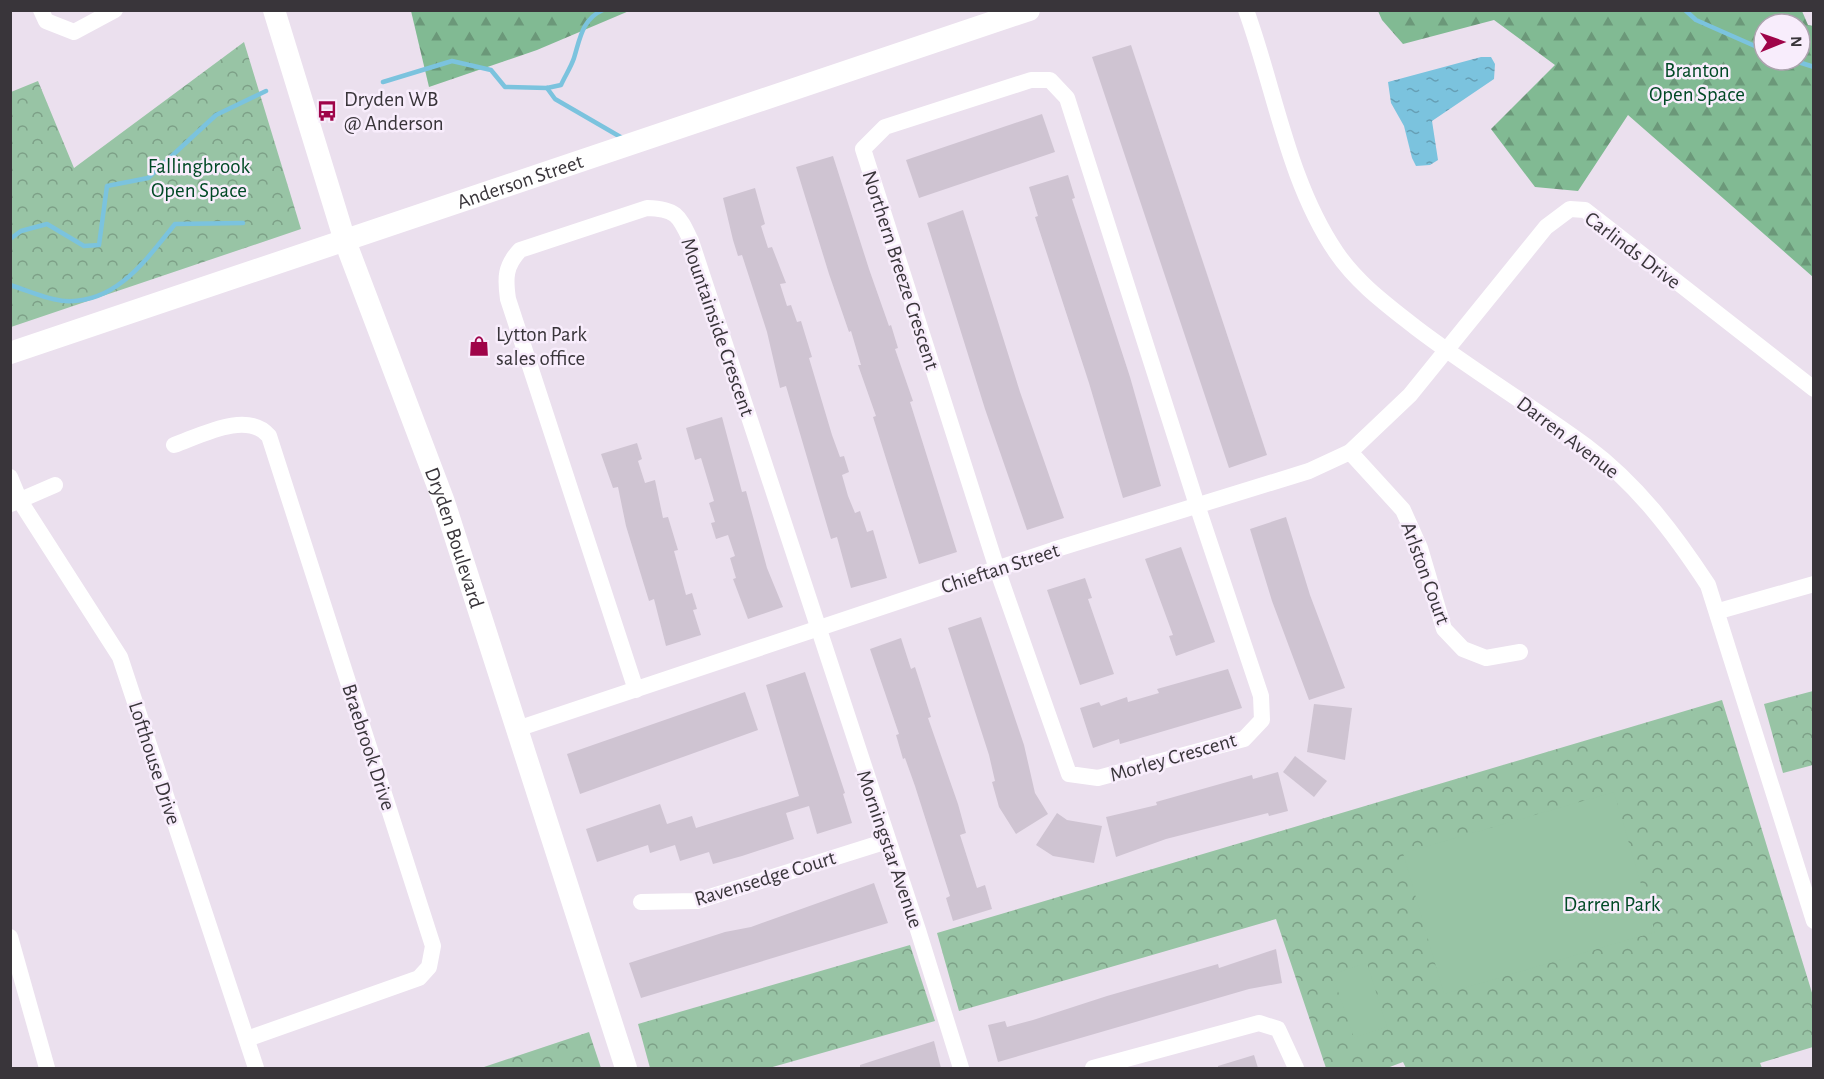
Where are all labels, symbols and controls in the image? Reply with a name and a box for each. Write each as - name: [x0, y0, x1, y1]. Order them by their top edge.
- north arrow: [1752, 12, 1812, 72]
- text: N: [1788, 36, 1804, 47]
- park label: Branton Open Space: [1649, 60, 1745, 105]
- place label: Dryden WB @ Anderson: [344, 89, 444, 134]
- bus stop icon: Dryden WB @ Anderson: [315, 99, 339, 123]
- street label: Anderson Street: [454, 151, 586, 213]
- park label: Fallingbrook Open Space: [148, 156, 251, 201]
- street label: Northern Breeze Crescent: [858, 168, 943, 373]
- street label: Carlinds Drive: [1581, 208, 1685, 293]
- street label: Mountainside Crescent: [677, 235, 758, 419]
- place label: Lytton Park sales office: [496, 324, 587, 369]
- shop icon: Lytton Park sales office: [467, 334, 491, 358]
- street label: Darren Avenue: [1513, 392, 1623, 482]
- street label: Dryden Boulevard: [421, 465, 487, 611]
- street label: Arlston Court: [1397, 519, 1454, 627]
- street label: Chieftan Street: [938, 539, 1062, 597]
- street label: Braebrook Drive: [338, 681, 399, 813]
- street label: Lofthouse Drive: [125, 699, 184, 827]
- street label: Morley Crescent: [1108, 729, 1239, 786]
- street label: Morningstar Avenue: [853, 768, 926, 931]
- street label: Ravensedge Court: [692, 847, 838, 910]
- park label: Darren Park: [1564, 894, 1661, 915]

